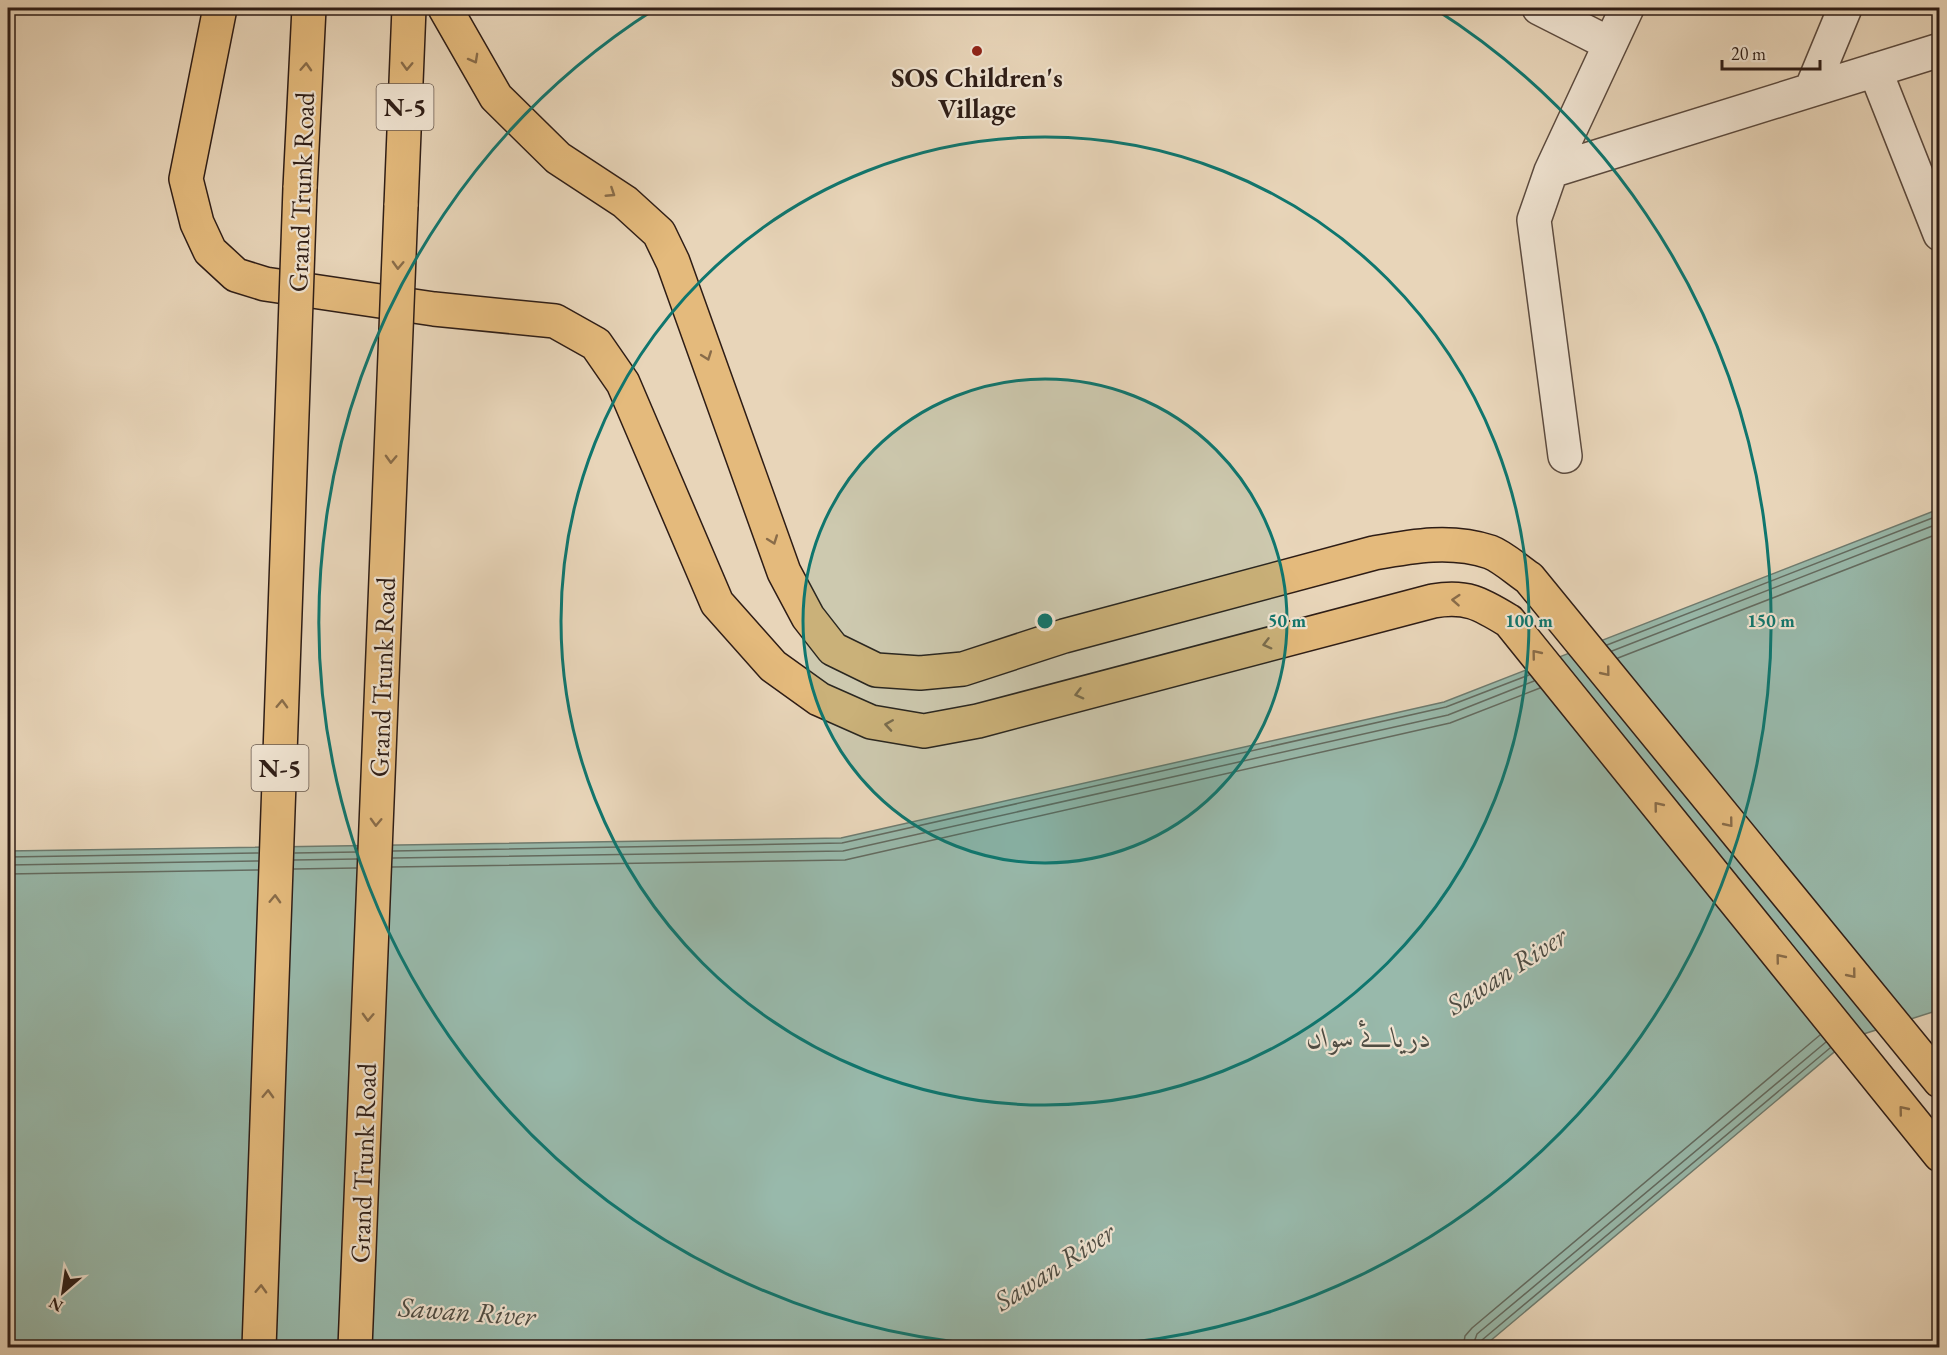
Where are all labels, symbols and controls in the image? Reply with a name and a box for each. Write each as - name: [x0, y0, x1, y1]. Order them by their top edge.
- scale bar: [1722, 33, 1820, 71]
- text: 20 m: [1731, 42, 1766, 65]
- marker: SOS Children's Village: [970, 44, 984, 58]
- one-way arrow: [467, 52, 478, 63]
- place label: SOS Children's Village: [891, 60, 1063, 126]
- one-way arrow: [400, 61, 413, 70]
- one-way arrow: [300, 62, 313, 71]
- road number: N-5: [376, 84, 434, 130]
- street label: Grand Trunk Road: [280, 91, 322, 293]
- one-way arrow: [604, 186, 615, 197]
- one-way arrow: [392, 260, 405, 269]
- one-way arrow: [700, 350, 713, 361]
- one-way arrow: [384, 455, 397, 464]
- one-way arrow: [765, 534, 778, 545]
- street label: Grand Trunk Road: [361, 576, 403, 778]
- one-way arrow: [1452, 593, 1461, 606]
- text: 50 m: [1268, 609, 1306, 632]
- text: 100 m: [1505, 609, 1553, 632]
- text: 150 m: [1747, 609, 1795, 632]
- centre of rings: [1035, 611, 1055, 631]
- one-way arrow: [1262, 637, 1272, 650]
- one-way arrow: [1532, 650, 1543, 661]
- one-way arrow: [1598, 665, 1609, 676]
- one-way arrow: [1074, 687, 1084, 699]
- one-way arrow: [276, 700, 288, 709]
- one-way arrow: [884, 719, 894, 732]
- road number: N-5: [252, 745, 308, 791]
- one-way arrow: [1655, 802, 1666, 813]
- one-way arrow: [1722, 816, 1733, 827]
- one-way arrow: [370, 818, 383, 827]
- one-way arrow: [269, 895, 281, 904]
- water label: Sawan River: [1438, 917, 1574, 1023]
- one-way arrow: [1777, 954, 1788, 965]
- one-way arrow: [1845, 967, 1856, 978]
- one-way arrow: [362, 1013, 375, 1022]
- water label: دریائے سواں: [1307, 1019, 1431, 1055]
- street label: Grand Trunk Road: [342, 1062, 384, 1264]
- one-way arrow: [262, 1090, 274, 1099]
- one-way arrow: [1899, 1106, 1910, 1117]
- water label: Sawan River: [986, 1213, 1122, 1319]
- north arrow: [33, 1262, 93, 1322]
- one-way arrow: [255, 1285, 267, 1294]
- water label: Sawan River: [396, 1288, 538, 1334]
- text: N: [45, 1292, 67, 1317]

